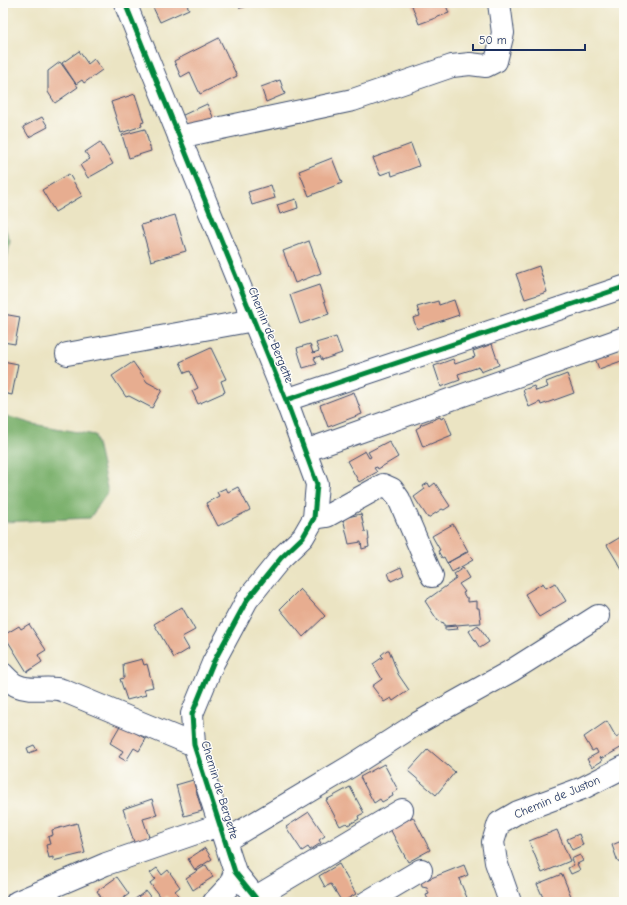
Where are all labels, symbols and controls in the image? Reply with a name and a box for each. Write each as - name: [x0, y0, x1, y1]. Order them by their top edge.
- scale bar: [473, 26, 585, 52]
- text: 50 m: [479, 33, 507, 47]
- street label: Chemin de Bergette: [245, 285, 297, 385]
- street label: Chemin de Bergette: [198, 739, 242, 841]
- street label: Chemin de Juston: [512, 773, 602, 821]

